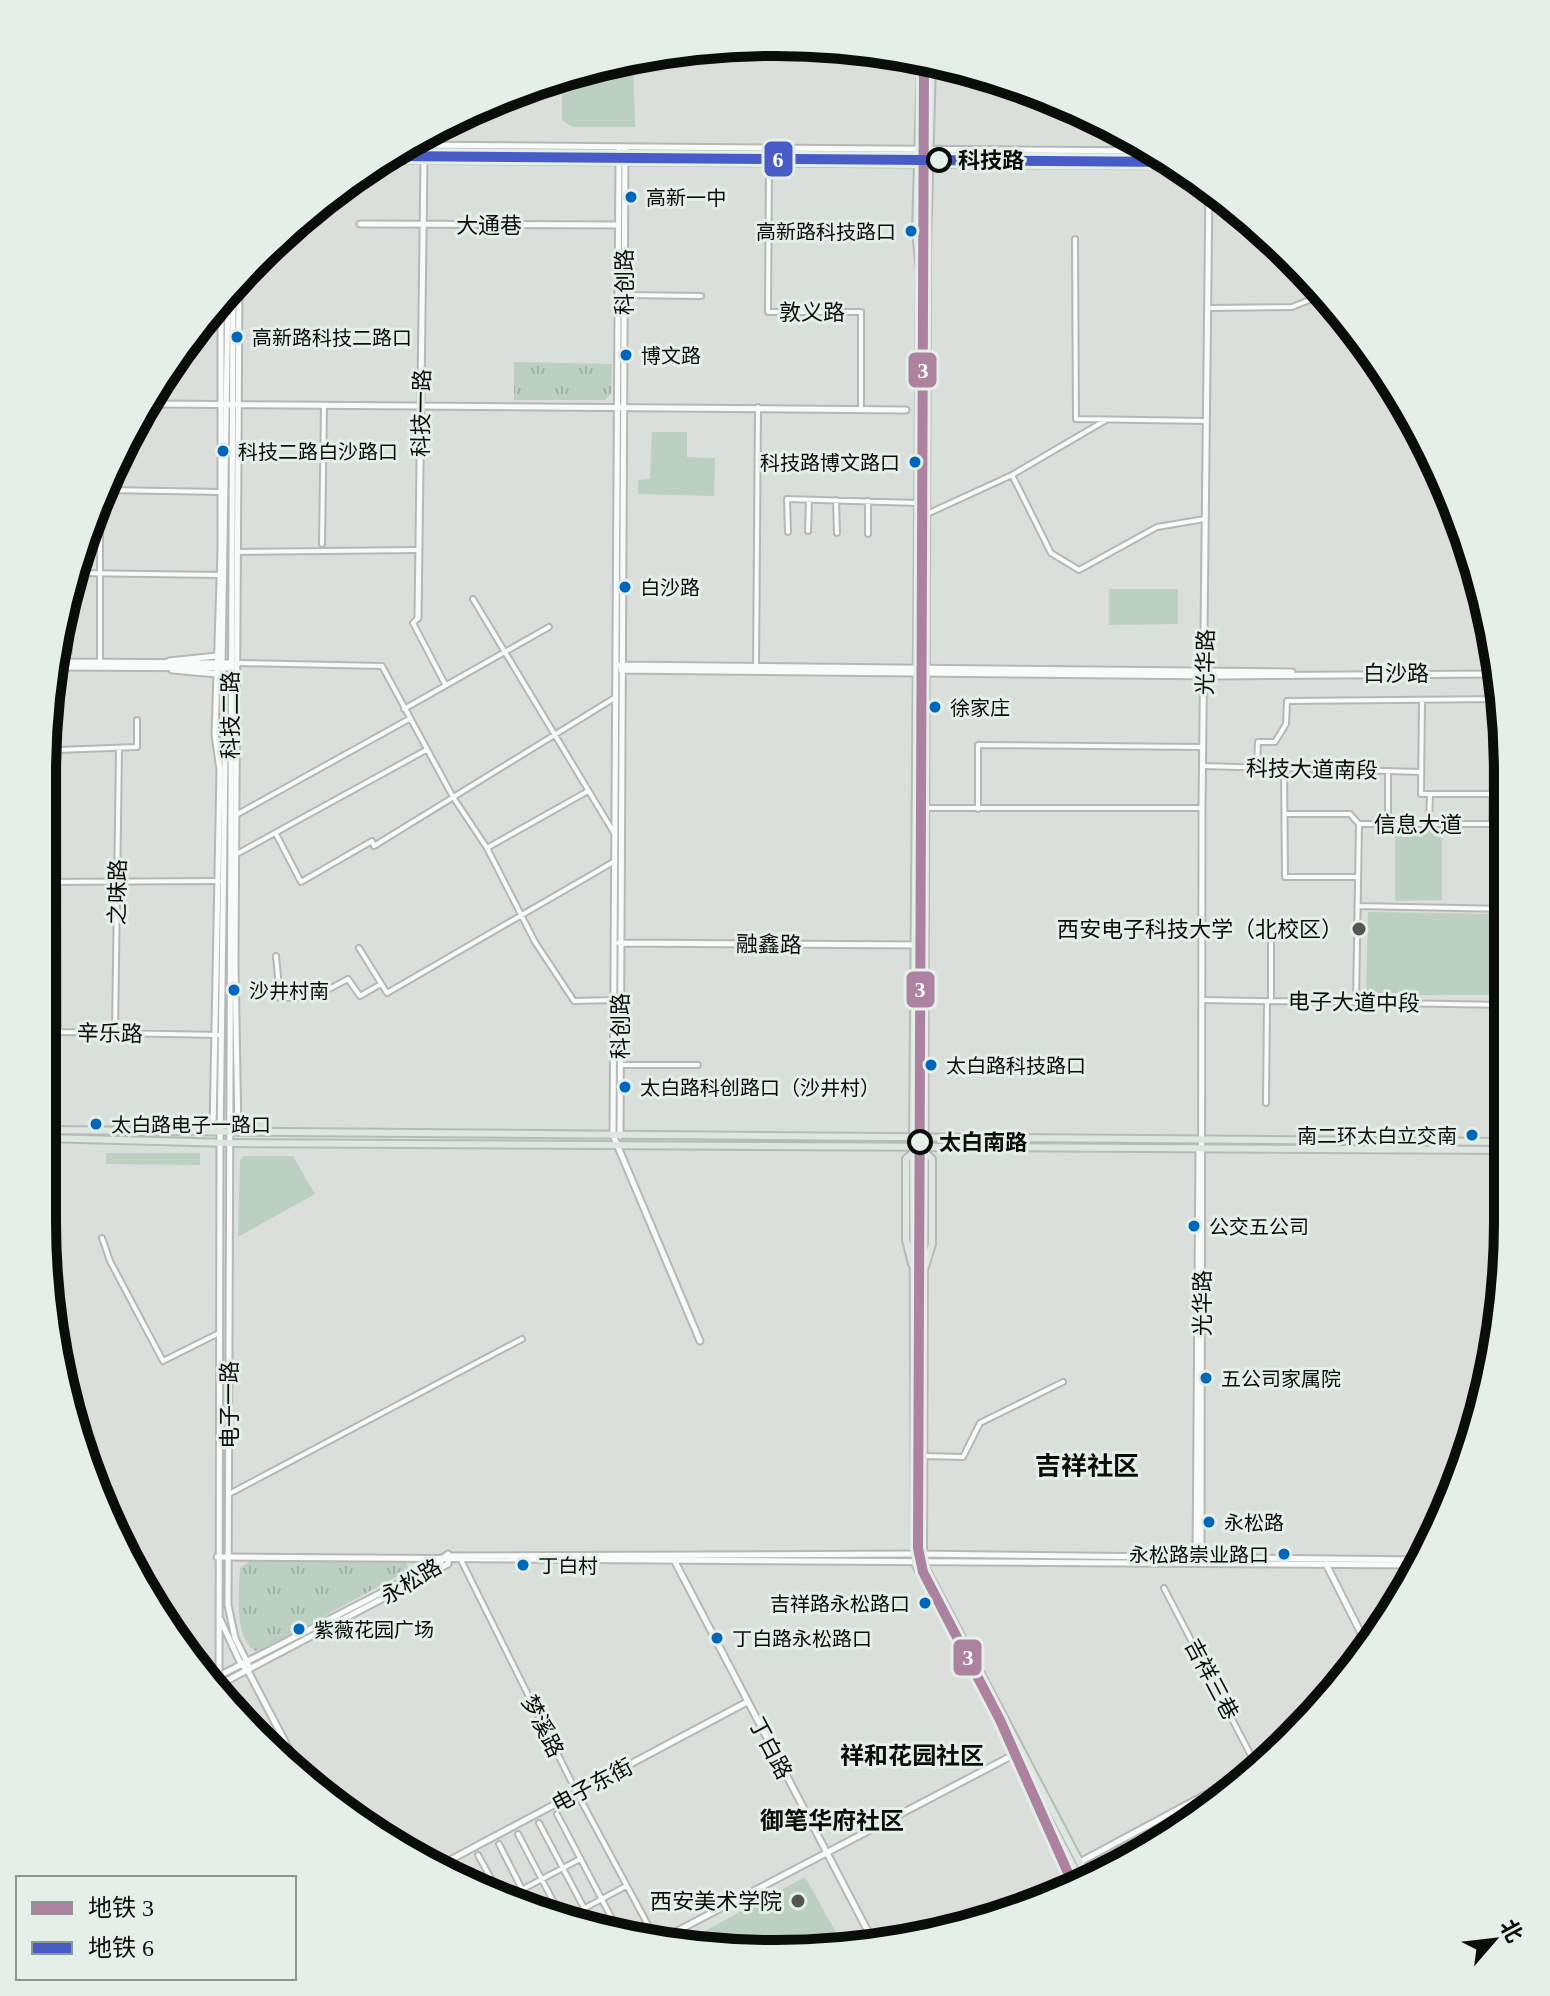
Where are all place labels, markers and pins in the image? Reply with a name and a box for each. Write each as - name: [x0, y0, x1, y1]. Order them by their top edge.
- marker: 科技路: [927, 148, 951, 172]
- place label: 科技路: [958, 148, 1024, 173]
- place label: 高新一中: [646, 187, 726, 209]
- marker: 高新一中: [623, 189, 639, 205]
- place label: 高新路科技路口: [756, 221, 896, 243]
- marker: 高新路科技路口: [903, 223, 919, 239]
- place label: 高新路科技二路口: [252, 327, 412, 349]
- marker: 高新路科技二路口: [229, 329, 245, 345]
- place label: 博文路: [641, 345, 701, 367]
- marker: 博文路: [618, 347, 634, 363]
- place label: 科技二路白沙路口: [238, 441, 398, 463]
- marker: 科技二路白沙路口: [215, 443, 231, 459]
- place label: 科技路博文路口: [760, 452, 900, 474]
- marker: 科技路博文路口: [907, 454, 923, 470]
- place label: 白沙路: [640, 577, 700, 599]
- marker: 白沙路: [617, 579, 633, 595]
- place label: 徐家庄: [950, 697, 1010, 719]
- marker: 徐家庄: [927, 699, 943, 715]
- place label: 西安电子科技大学（北校区）: [1057, 917, 1343, 942]
- marker: 西安电子科技大学（北校区）: [1350, 920, 1368, 938]
- place label: 沙井村南: [249, 980, 329, 1002]
- marker: 沙井村南: [226, 982, 242, 998]
- place label: 太白路科技路口: [946, 1055, 1086, 1077]
- marker: 太白路科技路口: [923, 1057, 939, 1073]
- place label: 太白路科创路口（沙井村）: [640, 1077, 880, 1099]
- marker: 太白路科创路口（沙井村）: [617, 1079, 633, 1095]
- place label: 太白路电子一路口: [111, 1114, 271, 1136]
- marker: 太白路电子一路口: [88, 1116, 104, 1132]
- place label: 南二环太白立交南: [1297, 1125, 1457, 1147]
- marker: 南二环太白立交南: [1464, 1127, 1480, 1143]
- marker: 太白南路: [908, 1130, 932, 1154]
- place label: 太白南路: [939, 1130, 1027, 1155]
- place label: 公交五公司: [1209, 1216, 1309, 1238]
- marker: 公交五公司: [1186, 1218, 1202, 1234]
- place label: 五公司家属院: [1221, 1368, 1341, 1390]
- marker: 五公司家属院: [1198, 1370, 1214, 1386]
- place label: 永松路: [1224, 1512, 1284, 1534]
- marker: 永松路: [1201, 1514, 1217, 1530]
- place label: 永松路崇业路口: [1129, 1544, 1269, 1566]
- marker: 永松路崇业路口: [1276, 1546, 1292, 1562]
- place label: 丁白村: [538, 1555, 598, 1577]
- marker: 丁白村: [515, 1557, 531, 1573]
- place label: 吉祥路永松路口: [770, 1593, 910, 1615]
- marker: 吉祥路永松路口: [917, 1595, 933, 1611]
- place label: 紫薇花园广场: [314, 1619, 434, 1641]
- marker: 紫薇花园广场: [291, 1621, 307, 1637]
- place label: 丁白路永松路口: [732, 1628, 872, 1650]
- marker: 丁白路永松路口: [709, 1630, 725, 1646]
- place label: 西安美术学院: [650, 1889, 782, 1914]
- marker: 西安美术学院: [789, 1892, 807, 1910]

